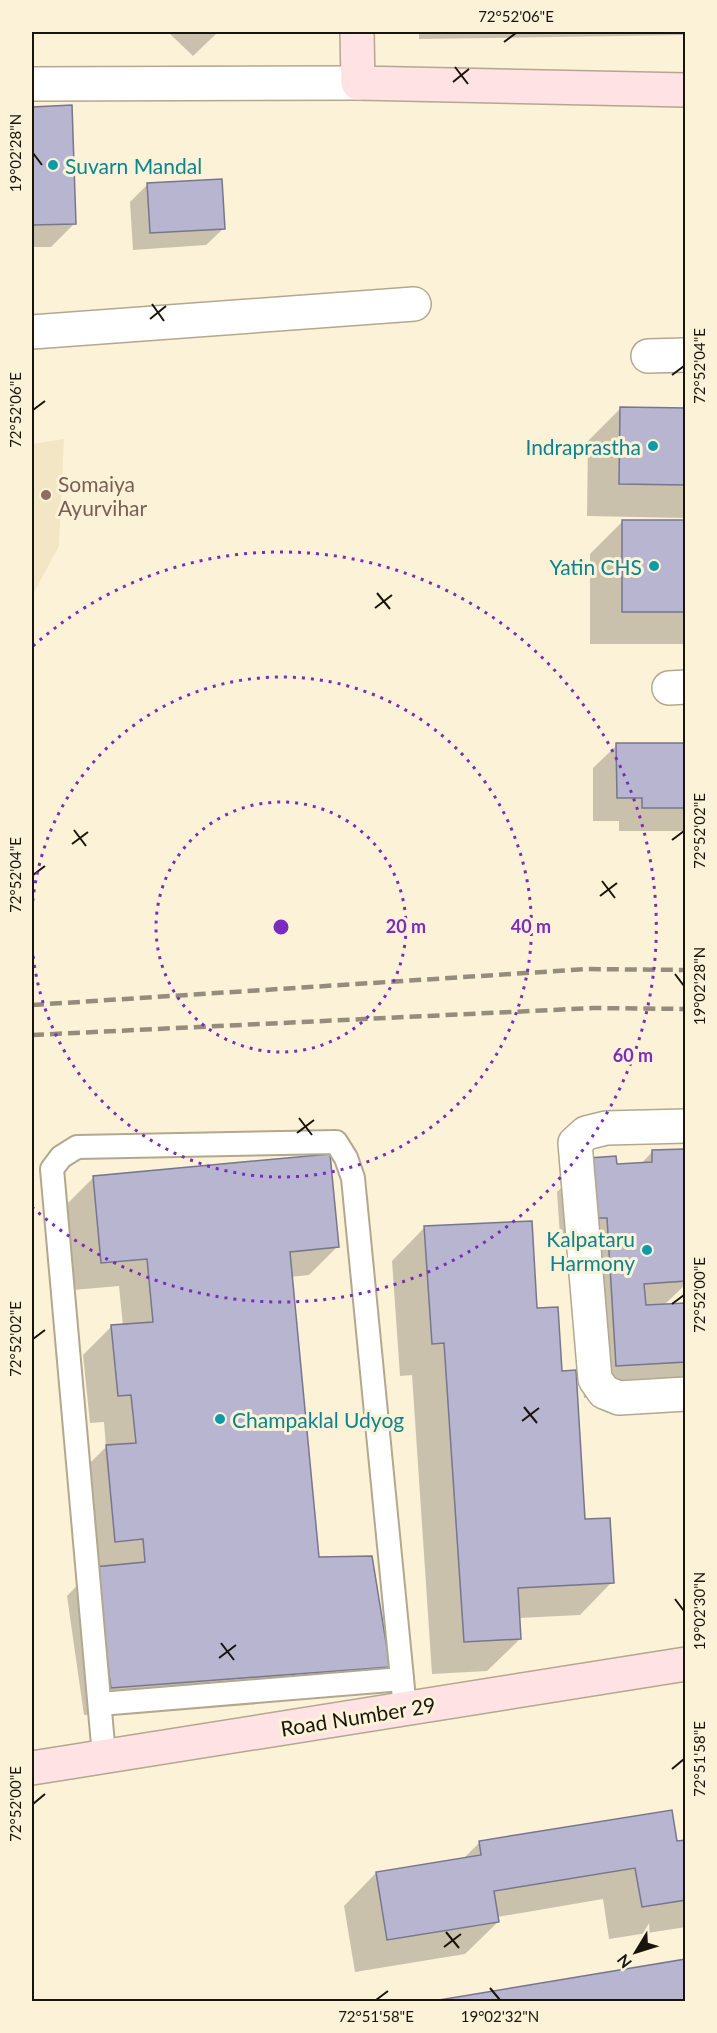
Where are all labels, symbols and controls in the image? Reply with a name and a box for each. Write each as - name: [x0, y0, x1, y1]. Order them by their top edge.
- text: 72°52'06"E: [478, 7, 554, 25]
- text: 19°02'28"N: [6, 114, 24, 192]
- place label: Suvarn Mandal: [65, 153, 202, 178]
- marker: Suvarn Mandal: [46, 158, 60, 172]
- text: 72°52'04"E: [690, 328, 708, 404]
- text: 72°52'06"E: [6, 372, 24, 448]
- place label: Indraprastha: [525, 434, 641, 459]
- marker: Indraprastha: [646, 439, 660, 453]
- place label: Somaiya Ayurvihar: [58, 471, 148, 520]
- marker: Somaiya Ayurvihar: [39, 488, 53, 502]
- place label: Yatin CHS: [549, 554, 642, 579]
- marker: Yatin CHS: [647, 559, 661, 573]
- text: 72°52'02"E: [690, 793, 708, 869]
- text: 72°52'04"E: [6, 837, 24, 913]
- text: 20 m: [386, 915, 426, 937]
- text: 40 m: [511, 915, 551, 937]
- centre of rings: [271, 917, 291, 937]
- text: 19°02'28"N: [690, 947, 708, 1025]
- text: 60 m: [613, 1044, 653, 1066]
- place label: Kalpataru Harmony: [546, 1226, 635, 1275]
- marker: Kalpataru Harmony: [640, 1243, 654, 1257]
- text: 72°52'00"E: [690, 1257, 708, 1333]
- text: 72°52'02"E: [6, 1301, 24, 1377]
- place label: Champaklal Udyog: [232, 1407, 404, 1432]
- marker: Champaklal Udyog: [213, 1412, 227, 1426]
- text: 19°02'30"N: [690, 1572, 708, 1650]
- street label: Road Number 29: [279, 1691, 437, 1741]
- text: 72°51'58"E: [690, 1721, 708, 1797]
- text: 72°52'00"E: [6, 1766, 24, 1842]
- north arrow: [606, 1922, 666, 1982]
- text: N: [613, 1951, 635, 1972]
- text: 72°51'58"E: [338, 2007, 414, 2025]
- text: 19°02'32"N: [461, 2007, 539, 2025]

